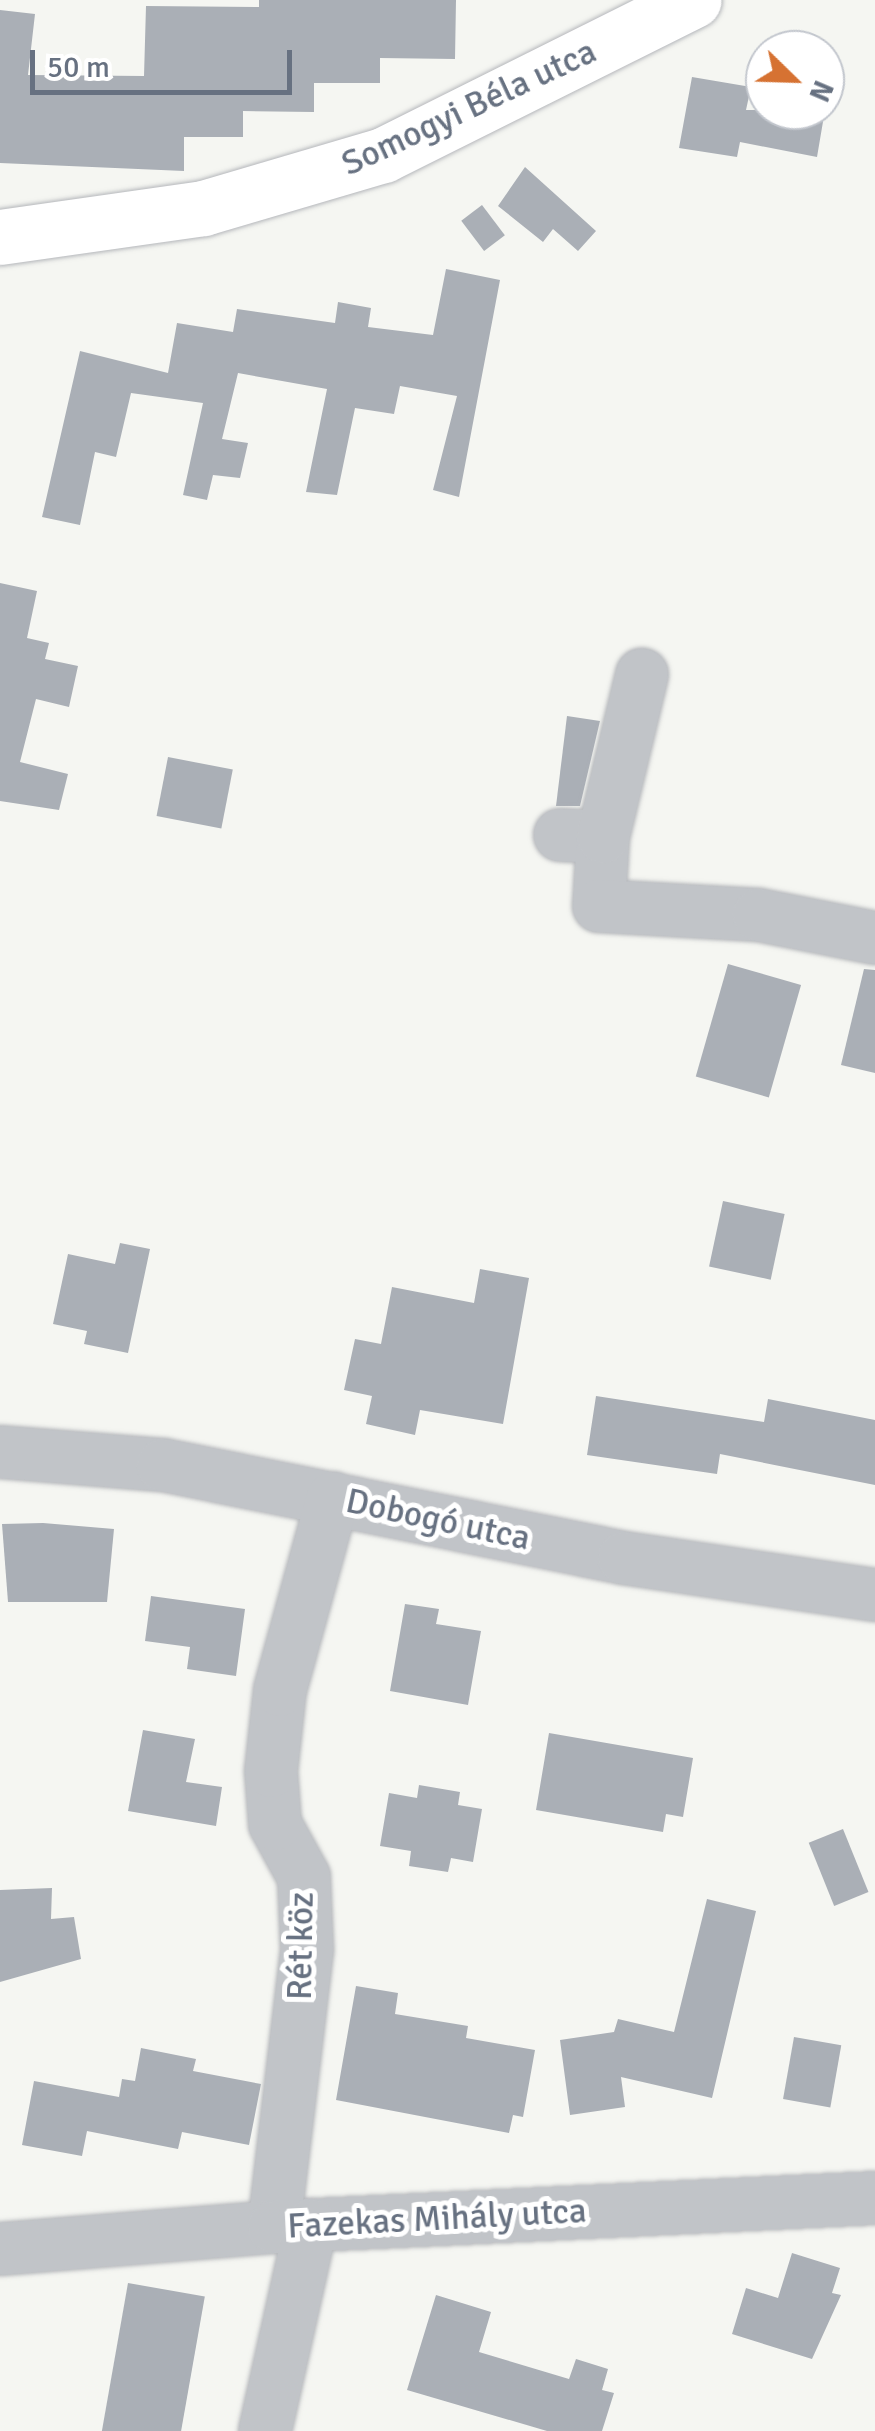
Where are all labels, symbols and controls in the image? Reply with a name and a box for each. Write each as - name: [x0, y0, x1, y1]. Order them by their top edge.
- scale bar: [35, 30, 298, 92]
- north arrow: [745, 30, 845, 130]
- street label: Somogyi Béla utca: [335, 31, 603, 185]
- text: 50 m: [47, 49, 110, 86]
- text: N: [801, 75, 840, 107]
- street label: Dobogó utca: [342, 1480, 534, 1560]
- street label: Rét köz: [279, 1892, 323, 2000]
- street label: Fazekas Mihály utca: [286, 2190, 588, 2248]

